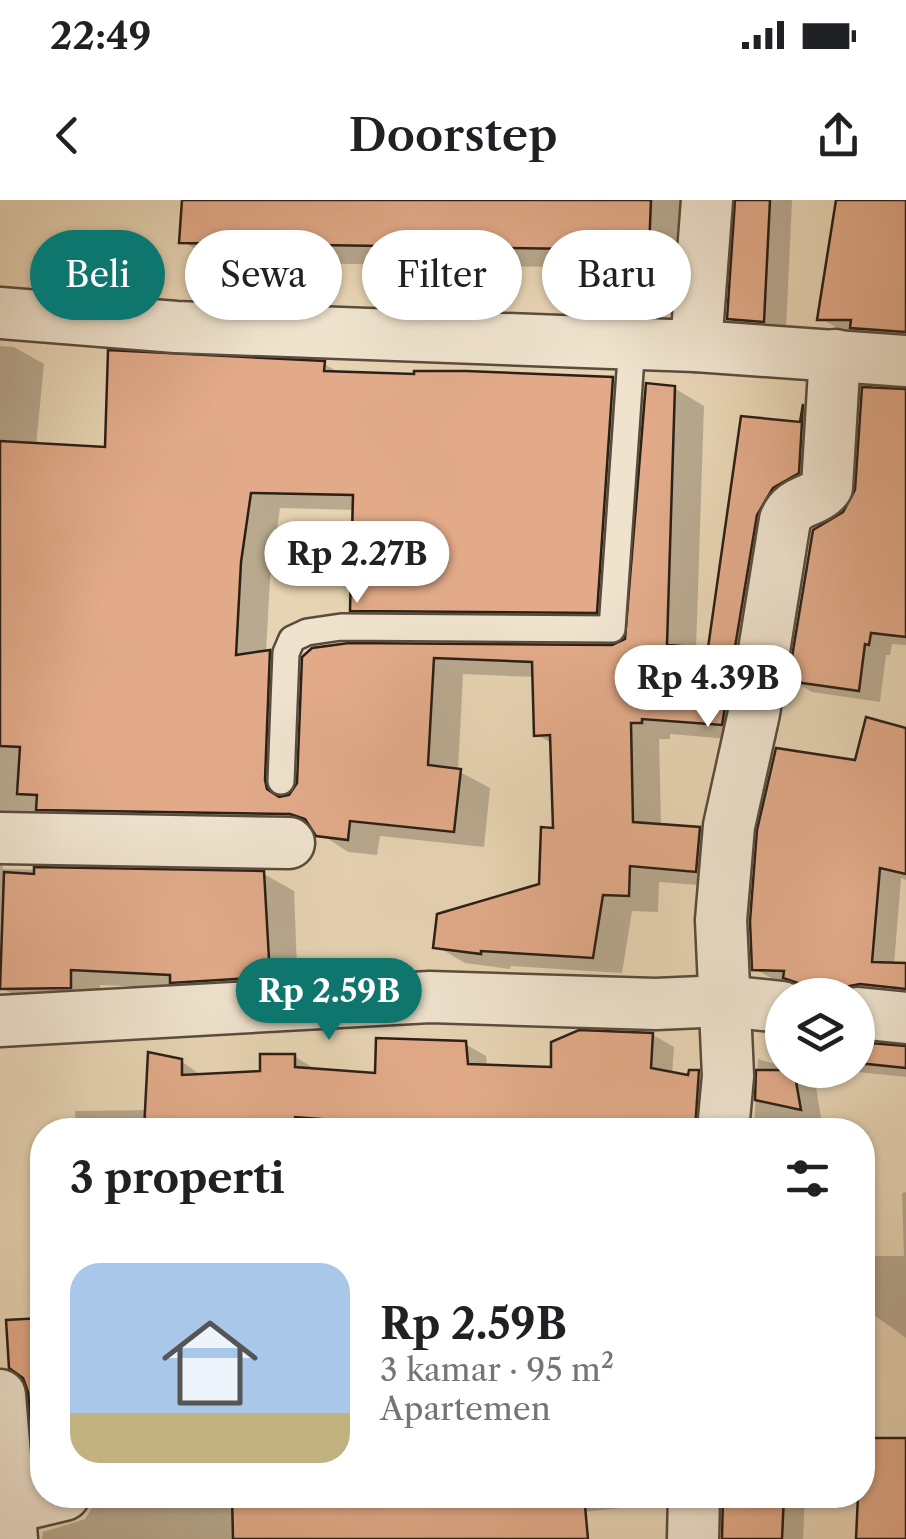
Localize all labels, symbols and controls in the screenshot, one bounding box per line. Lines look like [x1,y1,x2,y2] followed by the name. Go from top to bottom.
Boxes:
[50,12,151,59] text: 22:49
[349,107,557,163] text: Doorstep
[40,108,95,163] icon: back
[811,108,866,163] icon: share
[30,230,165,320] chip: Beli
[185,230,342,320] chip: Sewa
[362,230,522,320] chip: Filter
[542,230,691,320] chip: Baru
[254,521,460,606] pin: Rp 2.27B
[286,534,428,573] text: Rp 2.27B
[605,645,811,730] pin: Rp 4.39B
[637,658,779,697] text: Rp 4.39B
[226,958,432,1043] pin: Rp 2.59B
[258,971,400,1010] text: Rp 2.59B
[765,978,875,1088] map controls
[765,978,875,1088] button: layers
[780,1151,835,1206] icon: filters
[70,1152,285,1204] text: 3 properti
[380,1298,567,1350] text: Rp 2.59B
[150,1303,270,1423] icon: home
[380,1350,614,1389] text: 3 kamar · 95 m²
[380,1389,551,1428] text: Apartemen

